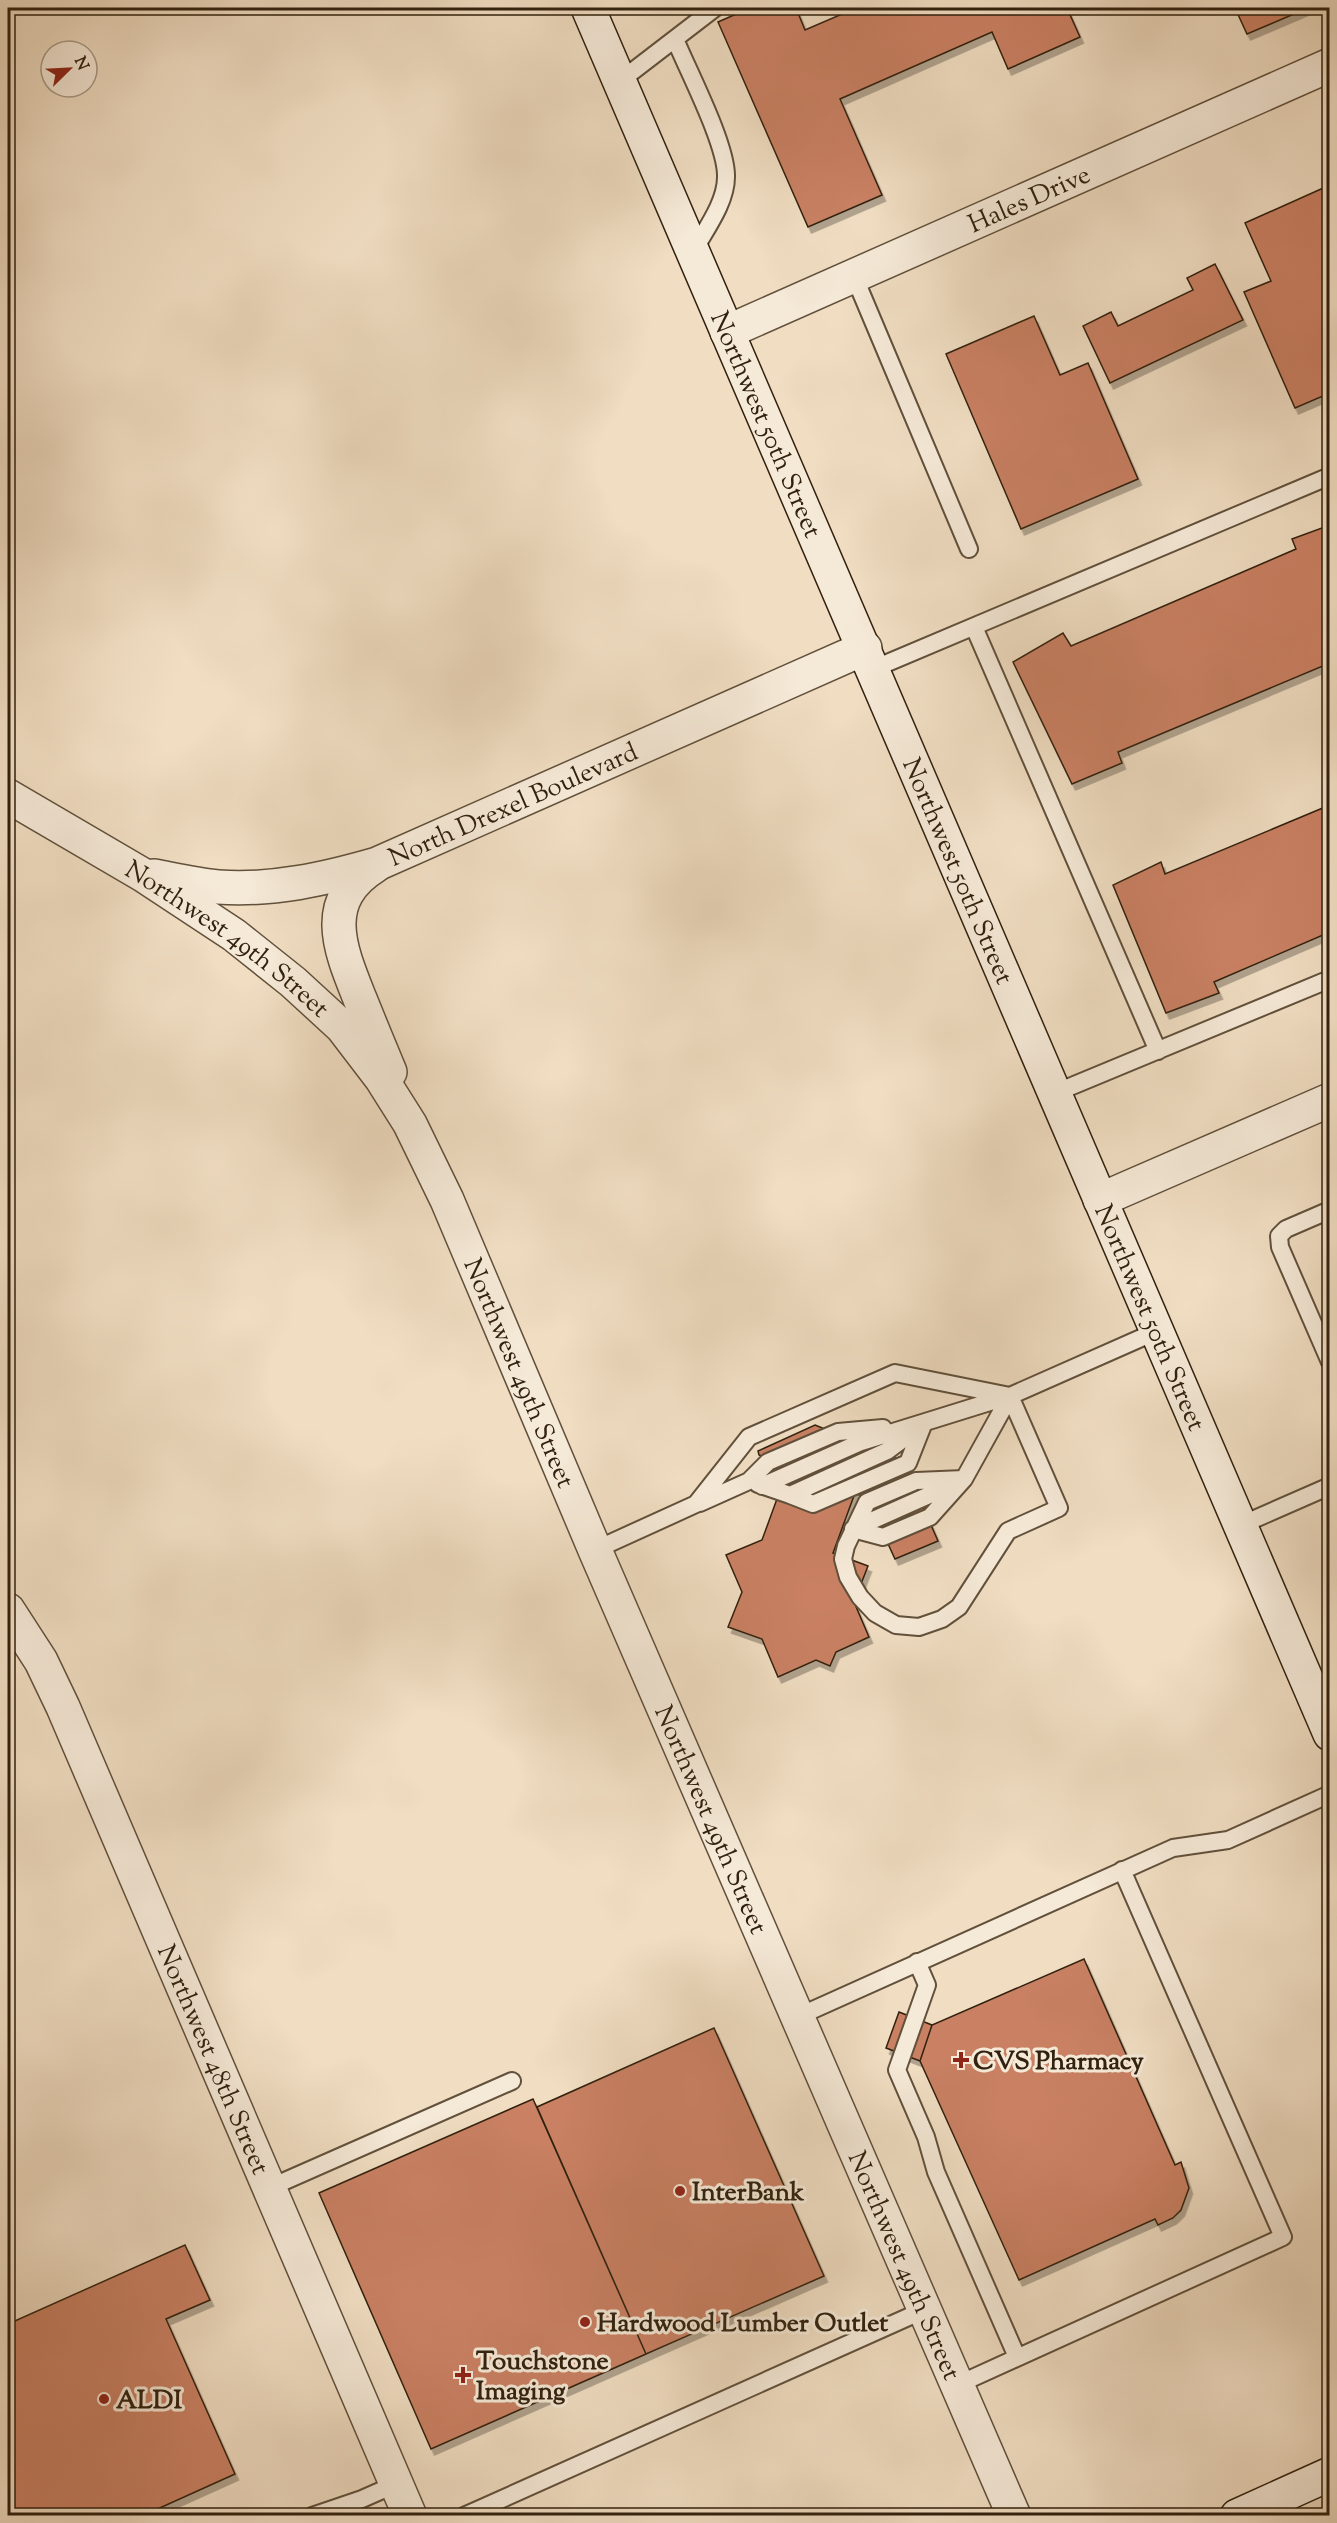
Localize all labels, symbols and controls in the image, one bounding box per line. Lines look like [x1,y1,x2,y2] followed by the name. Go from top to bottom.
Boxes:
[39,39,99,99] north arrow
[67,53,94,75] text: N
[963,157,1097,244] street label: Hales Drive
[700,306,830,544] street label: Northwest 50th Street
[383,735,645,878] street label: North Drexel Boulevard
[892,753,1022,991] street label: Northwest 50th Street
[117,852,336,1027] street label: Northwest 49th Street
[1083,1199,1214,1437] street label: Northwest 50th Street
[453,1253,583,1494] street label: Northwest 49th Street
[644,1700,775,1941] street label: Northwest 49th Street
[146,1939,277,2181] street label: Northwest 48th Street
[973,2044,1144,2081] place label: CVS Pharmacy
[954,2053,968,2067] marker: CVS Pharmacy
[837,2146,969,2386] street label: Northwest 49th Street
[692,2175,805,2212] place label: InterBank
[673,2184,687,2198] marker: InterBank
[597,2306,888,2343] place label: Hardwood Lumber Outlet
[578,2315,592,2329] marker: Hardwood Lumber Outlet
[476,2344,609,2411] place label: Touchstone Imaging
[454,2366,472,2384] marker: Touchstone Imaging
[116,2383,182,2420] place label: ALDI
[97,2392,111,2406] marker: ALDI

